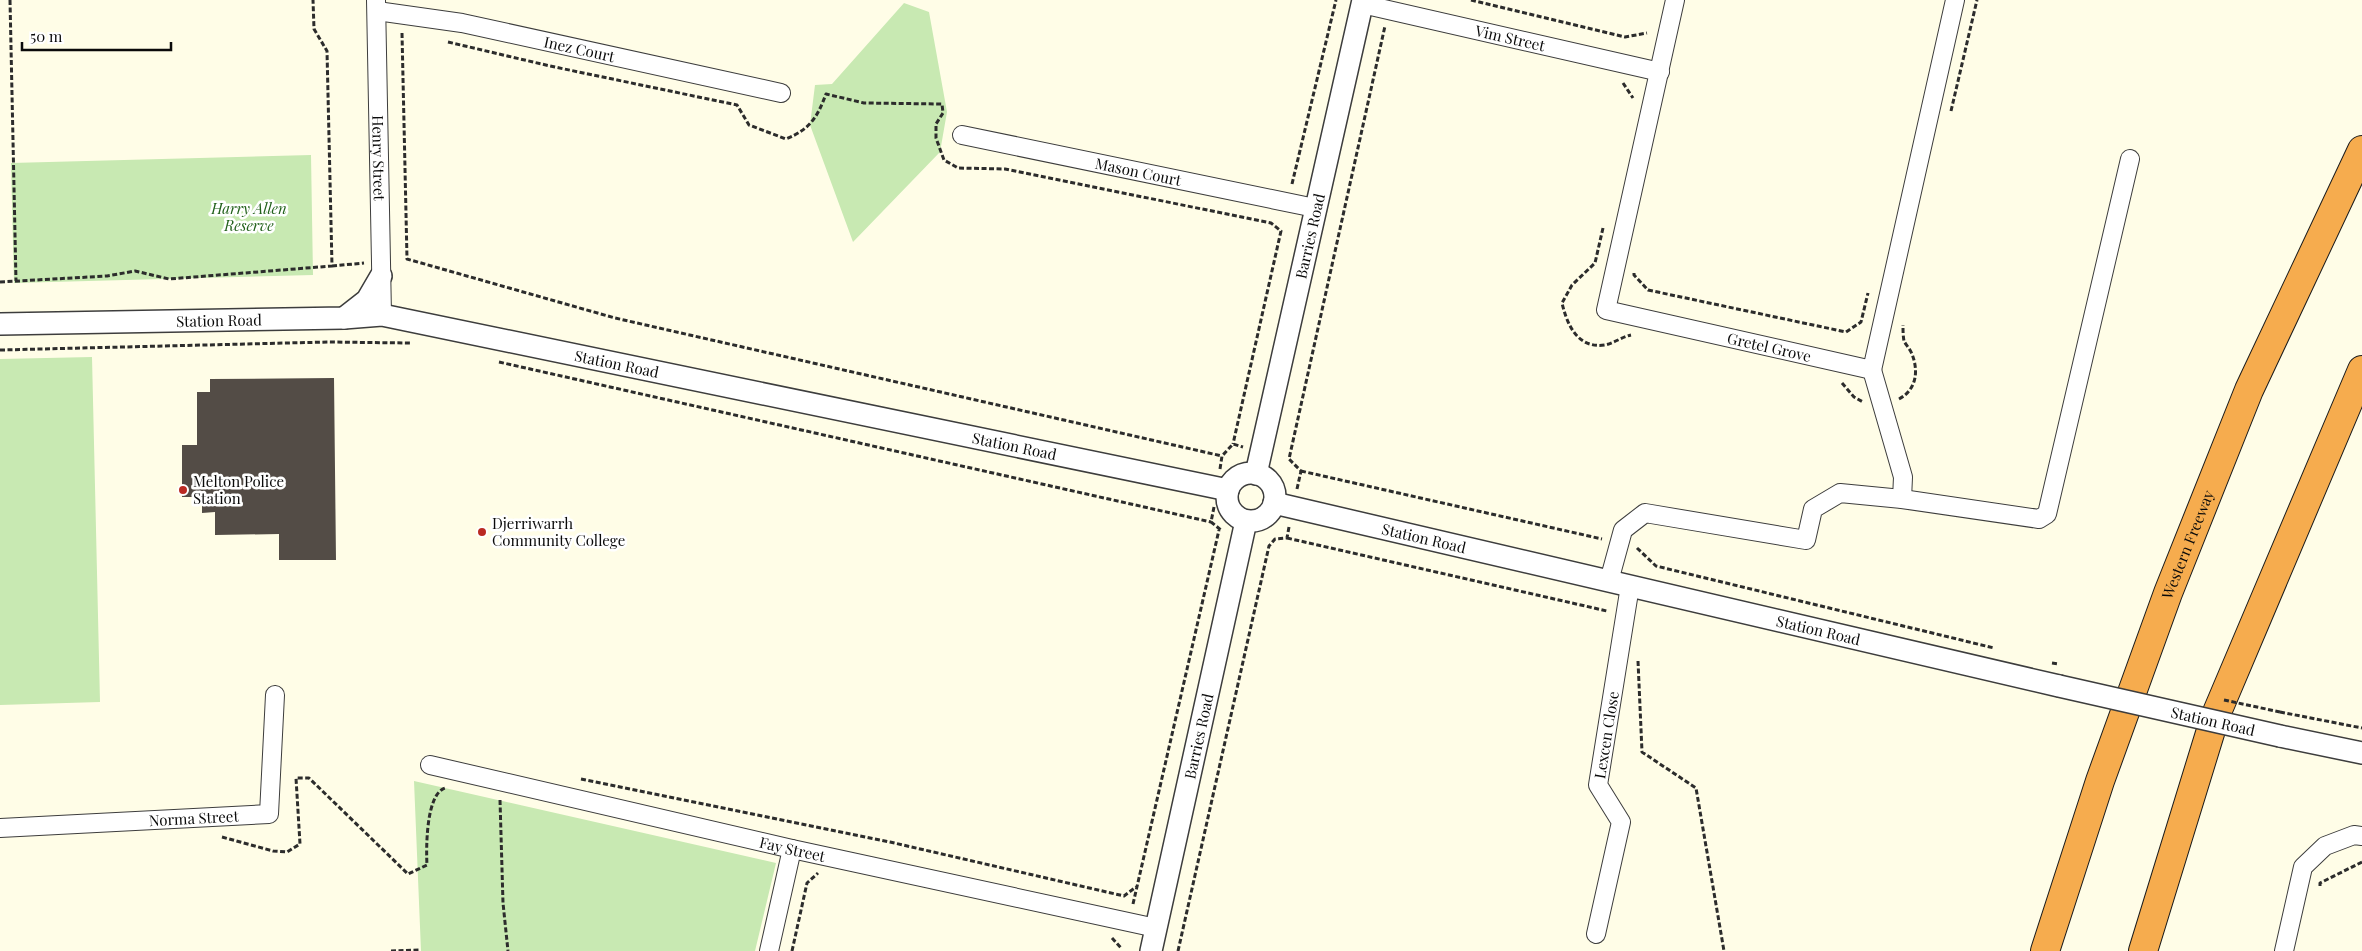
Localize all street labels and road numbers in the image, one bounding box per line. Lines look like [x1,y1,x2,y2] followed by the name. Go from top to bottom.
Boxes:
[1472,20,1548,56] street label: Vim Street
[542,31,617,66] street label: Inez Court
[368,115,390,202] street label: Henry Street
[1093,153,1184,190] street label: Mason Court
[1290,191,1329,281] street label: Barries Road
[176,309,262,331] street label: Station Road
[1725,328,1813,366] street label: Gretel Grove
[573,345,661,382] street label: Station Road
[970,427,1059,464] street label: Station Road
[2156,487,2218,603] street label: Western Freeway
[1380,518,1468,557] street label: Station Road
[1774,610,1863,649] street label: Station Road
[1589,690,1623,780] street label: Lexcen Close
[1179,691,1218,781] street label: Barries Road
[2169,702,2257,740] street label: Station Road
[148,806,240,830] street label: Norma Street
[758,832,828,866] street label: Fay Street

